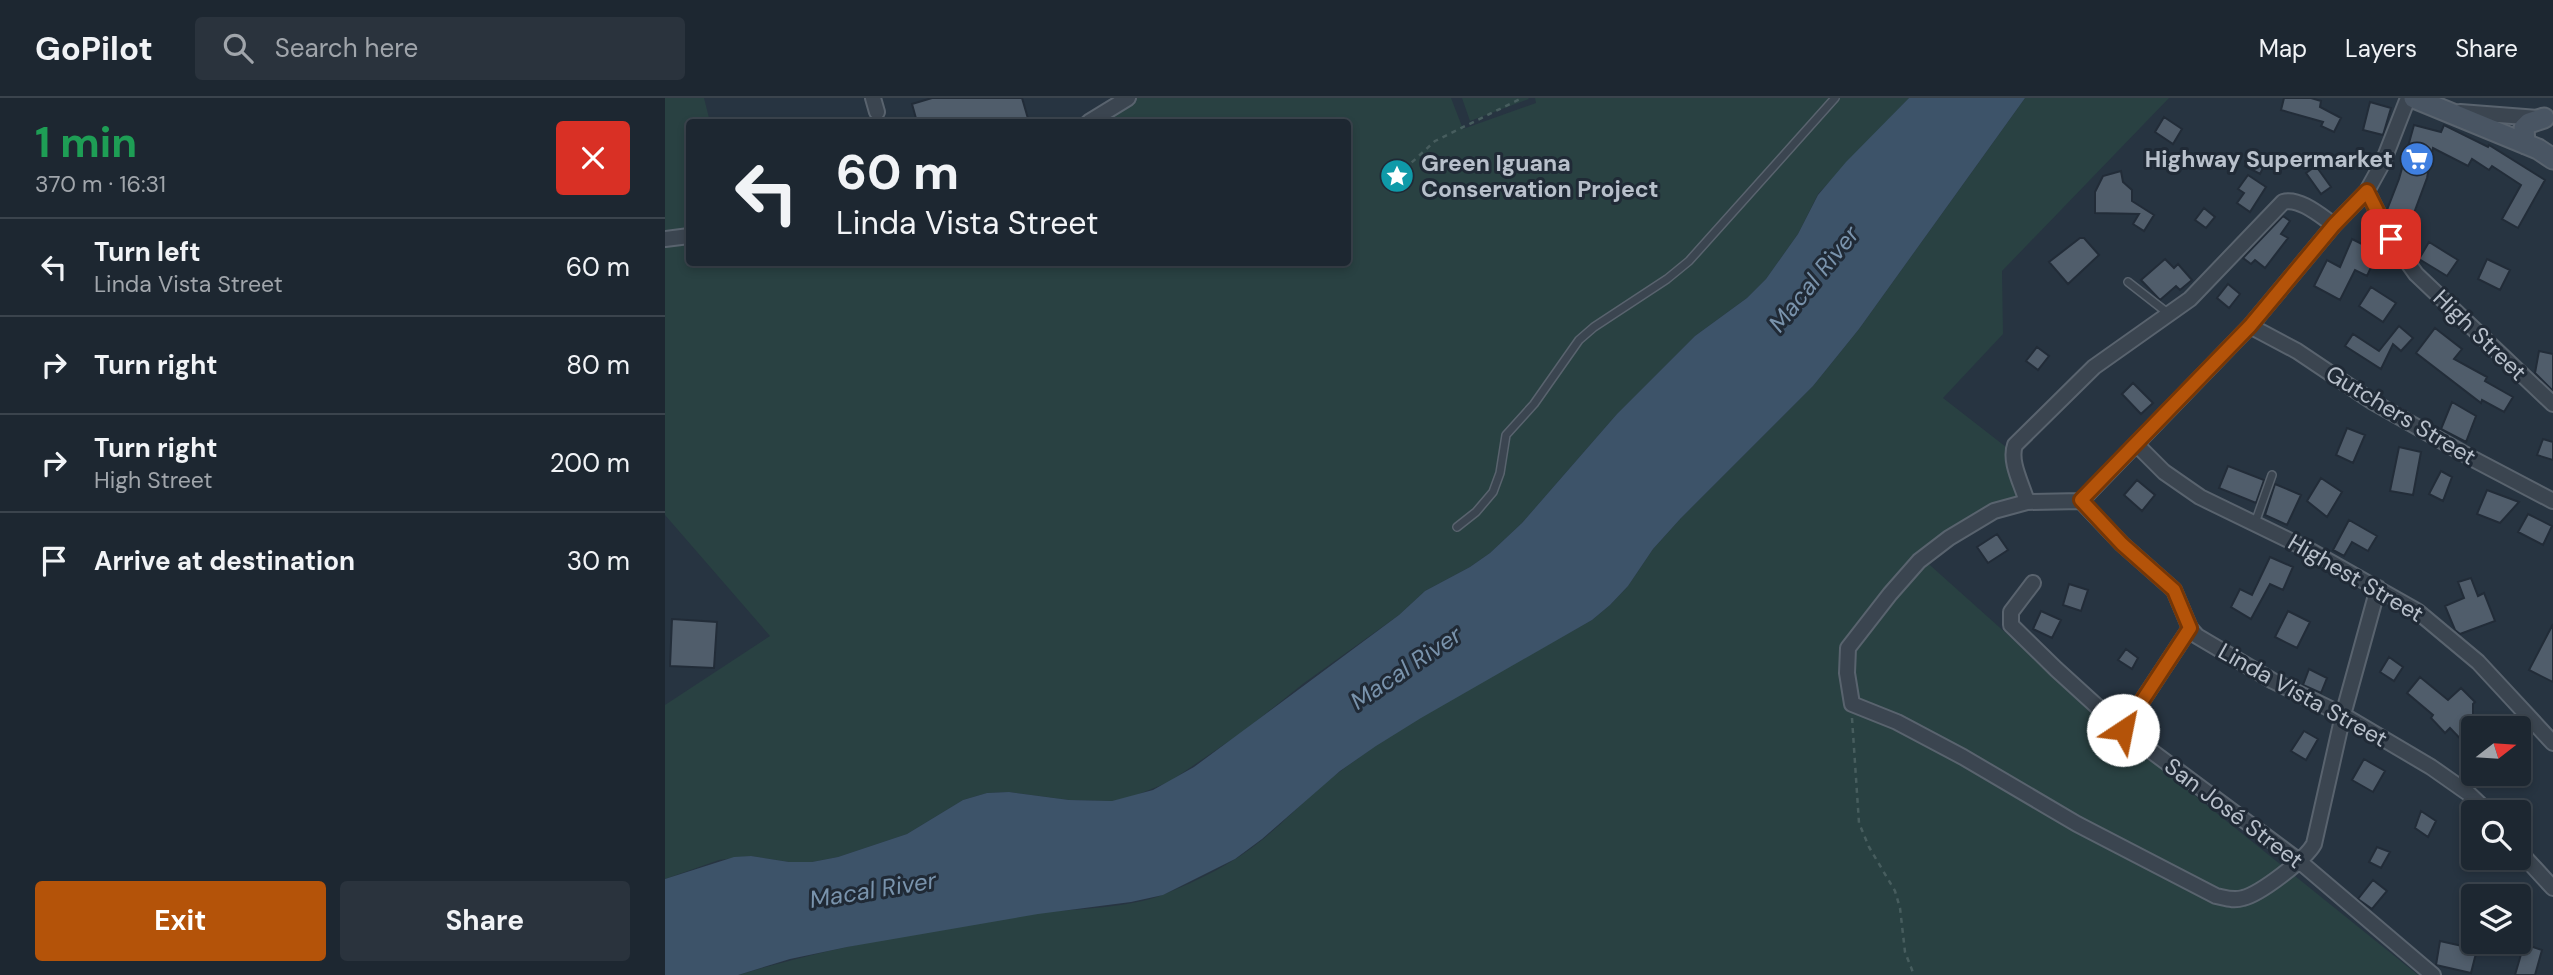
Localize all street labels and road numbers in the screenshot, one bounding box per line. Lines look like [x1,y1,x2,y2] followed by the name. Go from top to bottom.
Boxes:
[2427,283,2533,387] street label: High Street
[2320,358,2482,472] street label: Gutchers Street
[2283,527,2429,629] street label: Highest Street
[2213,636,2393,754] street label: Linda Vista Street
[2159,751,2309,875] street label: San José Street

